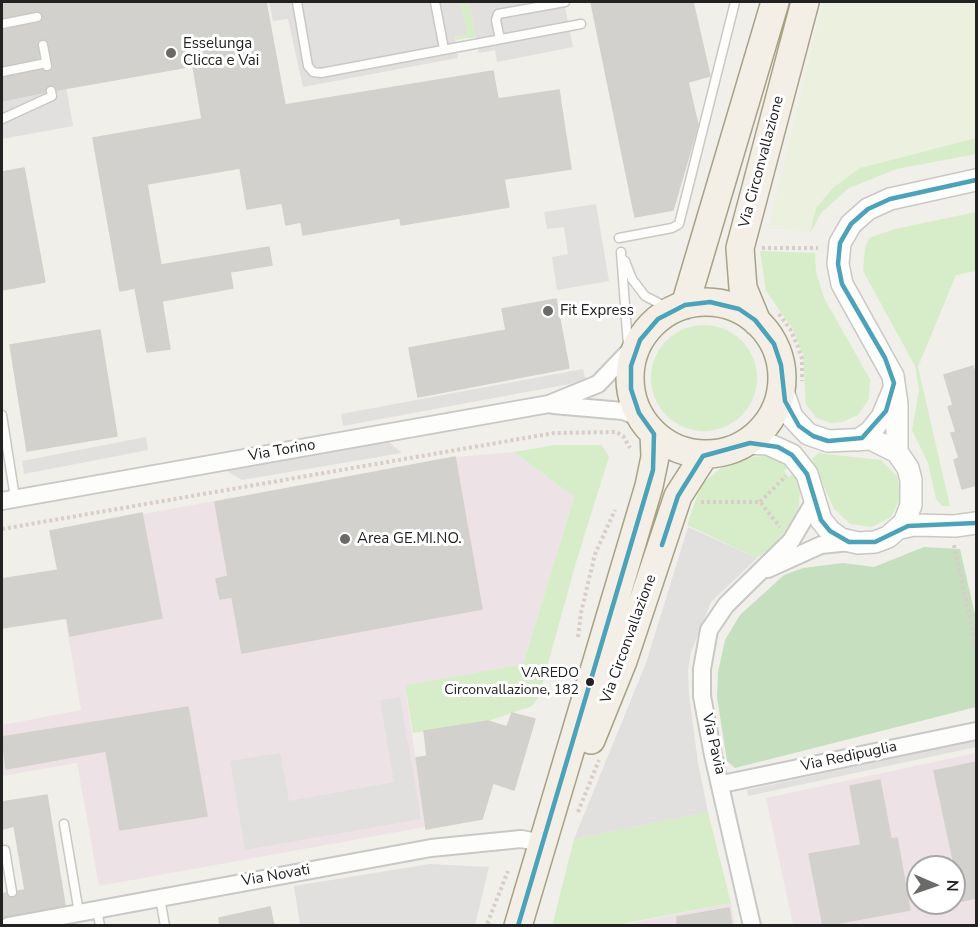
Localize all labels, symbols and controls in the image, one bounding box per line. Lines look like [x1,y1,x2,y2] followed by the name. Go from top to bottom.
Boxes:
[183,35,259,70] place label: Esselunga Clicca e Vai
[164,46,178,60] marker: Esselunga Clicca e Vai
[736,94,788,230] street label: Via Circonvallazione
[560,302,634,320] place label: Fit Express
[541,304,555,318] marker: Fit Express
[247,436,317,466] street label: Via Torino
[357,530,462,548] place label: Area GE.MI.NO.
[338,532,352,546] marker: Area GE.MI.NO.
[597,572,661,706] street label: Via Circonvallazione
[444,666,579,698] place label: VAREDO Circonvallazione, 182
[584,676,596,688] marker: VAREDO Circonvallazione, 182
[697,712,729,776] street label: Via Pavia
[799,738,899,776] street label: Via Redipuglia
[906,855,966,915] north arrow
[240,861,312,891] street label: Via Novati
[941,879,963,892] text: N

